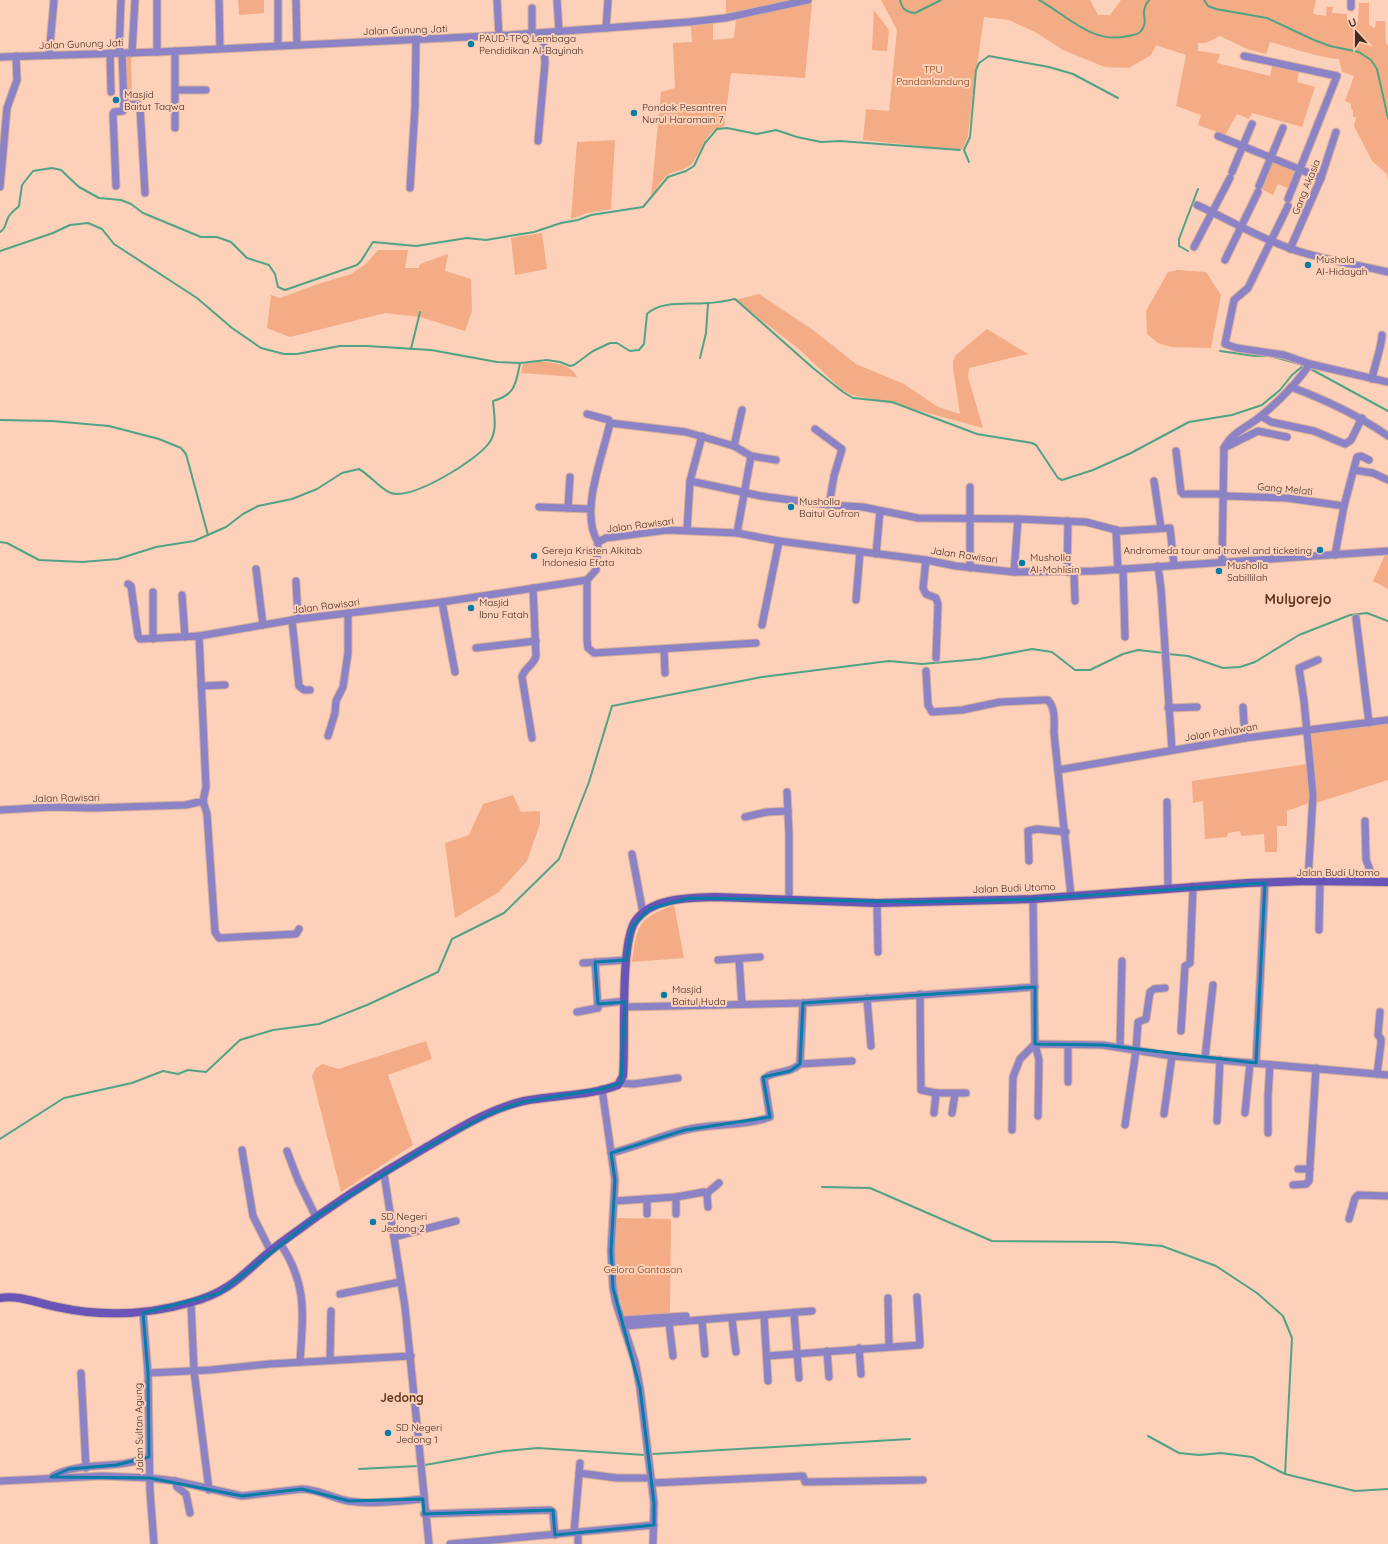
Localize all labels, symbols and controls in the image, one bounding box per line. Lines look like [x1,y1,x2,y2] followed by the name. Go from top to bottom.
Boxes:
[1336,12,1376,52] north arrow
[1346,15,1359,31] text: U
[362,22,448,38] street label: Jalan Gunung Jati
[479,32,583,57] place label: PAUD-TPQ Lembaga Pendidikan Al-Bayinah
[38,36,124,52] street label: Jalan Gunung Jati
[466,39,476,49] marker: PAUD-TPQ Lembaga Pendidikan Al-Bayinah
[896,63,970,88] park label: TPU Pandanlandung
[124,88,185,113] place label: Masjid Baitut Taqwa
[111,95,121,105] marker: Masjid Baitut Taqwa
[642,101,726,126] place label: Pondok Pesantren Nurul Haromain 7
[629,108,639,118] marker: Pondok Pesantren Nurul Haromain 7
[1289,157,1323,217] street label: Gang Akasia
[1316,253,1368,278] place label: Mushola Al-Hidayah
[1303,260,1313,270] marker: Mushola Al-Hidayah
[1257,480,1313,498] street label: Gang Melati
[799,495,860,520] place label: Musholla Baitul Gufron
[786,502,796,512] marker: Musholla Baitul Gufron
[606,514,674,536] street label: Jalan Rawisari
[542,544,642,569] place label: Gereja Kristen Alkitab Indonesia Efata
[929,544,999,566] street label: Jalan Rawisari
[1123,544,1312,557] place label: Andromeda tour and travel and ticketing
[1315,545,1325,555] marker: Andromeda tour and travel and ticketing
[529,551,539,561] marker: Gereja Kristen Alkitab Indonesia Efata
[1030,551,1080,576] place label: Musholla Al-Mohlisin
[1017,558,1027,568] marker: Musholla Al-Mohlisin
[1227,559,1268,584] place label: Musholla Sabillilah
[1214,566,1224,576] marker: Musholla Sabillilah
[1265,590,1332,608] district label: Mulyorejo
[292,595,360,617] street label: Jalan Rawisari
[479,596,528,621] place label: Masjid Ibnu Fatah
[466,603,476,613] marker: Masjid Ibnu Fatah
[1183,720,1259,744] street label: Jalan Pahlawan
[32,791,100,805] street label: Jalan Rawisari
[1296,866,1380,879] street label: Jalan Budi Utomo
[972,880,1056,896] street label: Jalan Budi Utomo
[672,983,726,1008] place label: Masjid Baitul Huda
[659,990,669,1000] marker: Masjid Baitul Huda
[381,1210,427,1235] place label: SD Negeri Jedong 2
[368,1217,378,1227] marker: SD Negeri Jedong 2
[604,1263,682,1276] park label: Gelora Gantasan
[132,1383,146,1473] street label: Jalan Sultan Agung
[380,1390,424,1405] district label: Jedong
[396,1421,442,1446] place label: SD Negeri Jedong 1
[383,1428,393,1438] marker: SD Negeri Jedong 1

